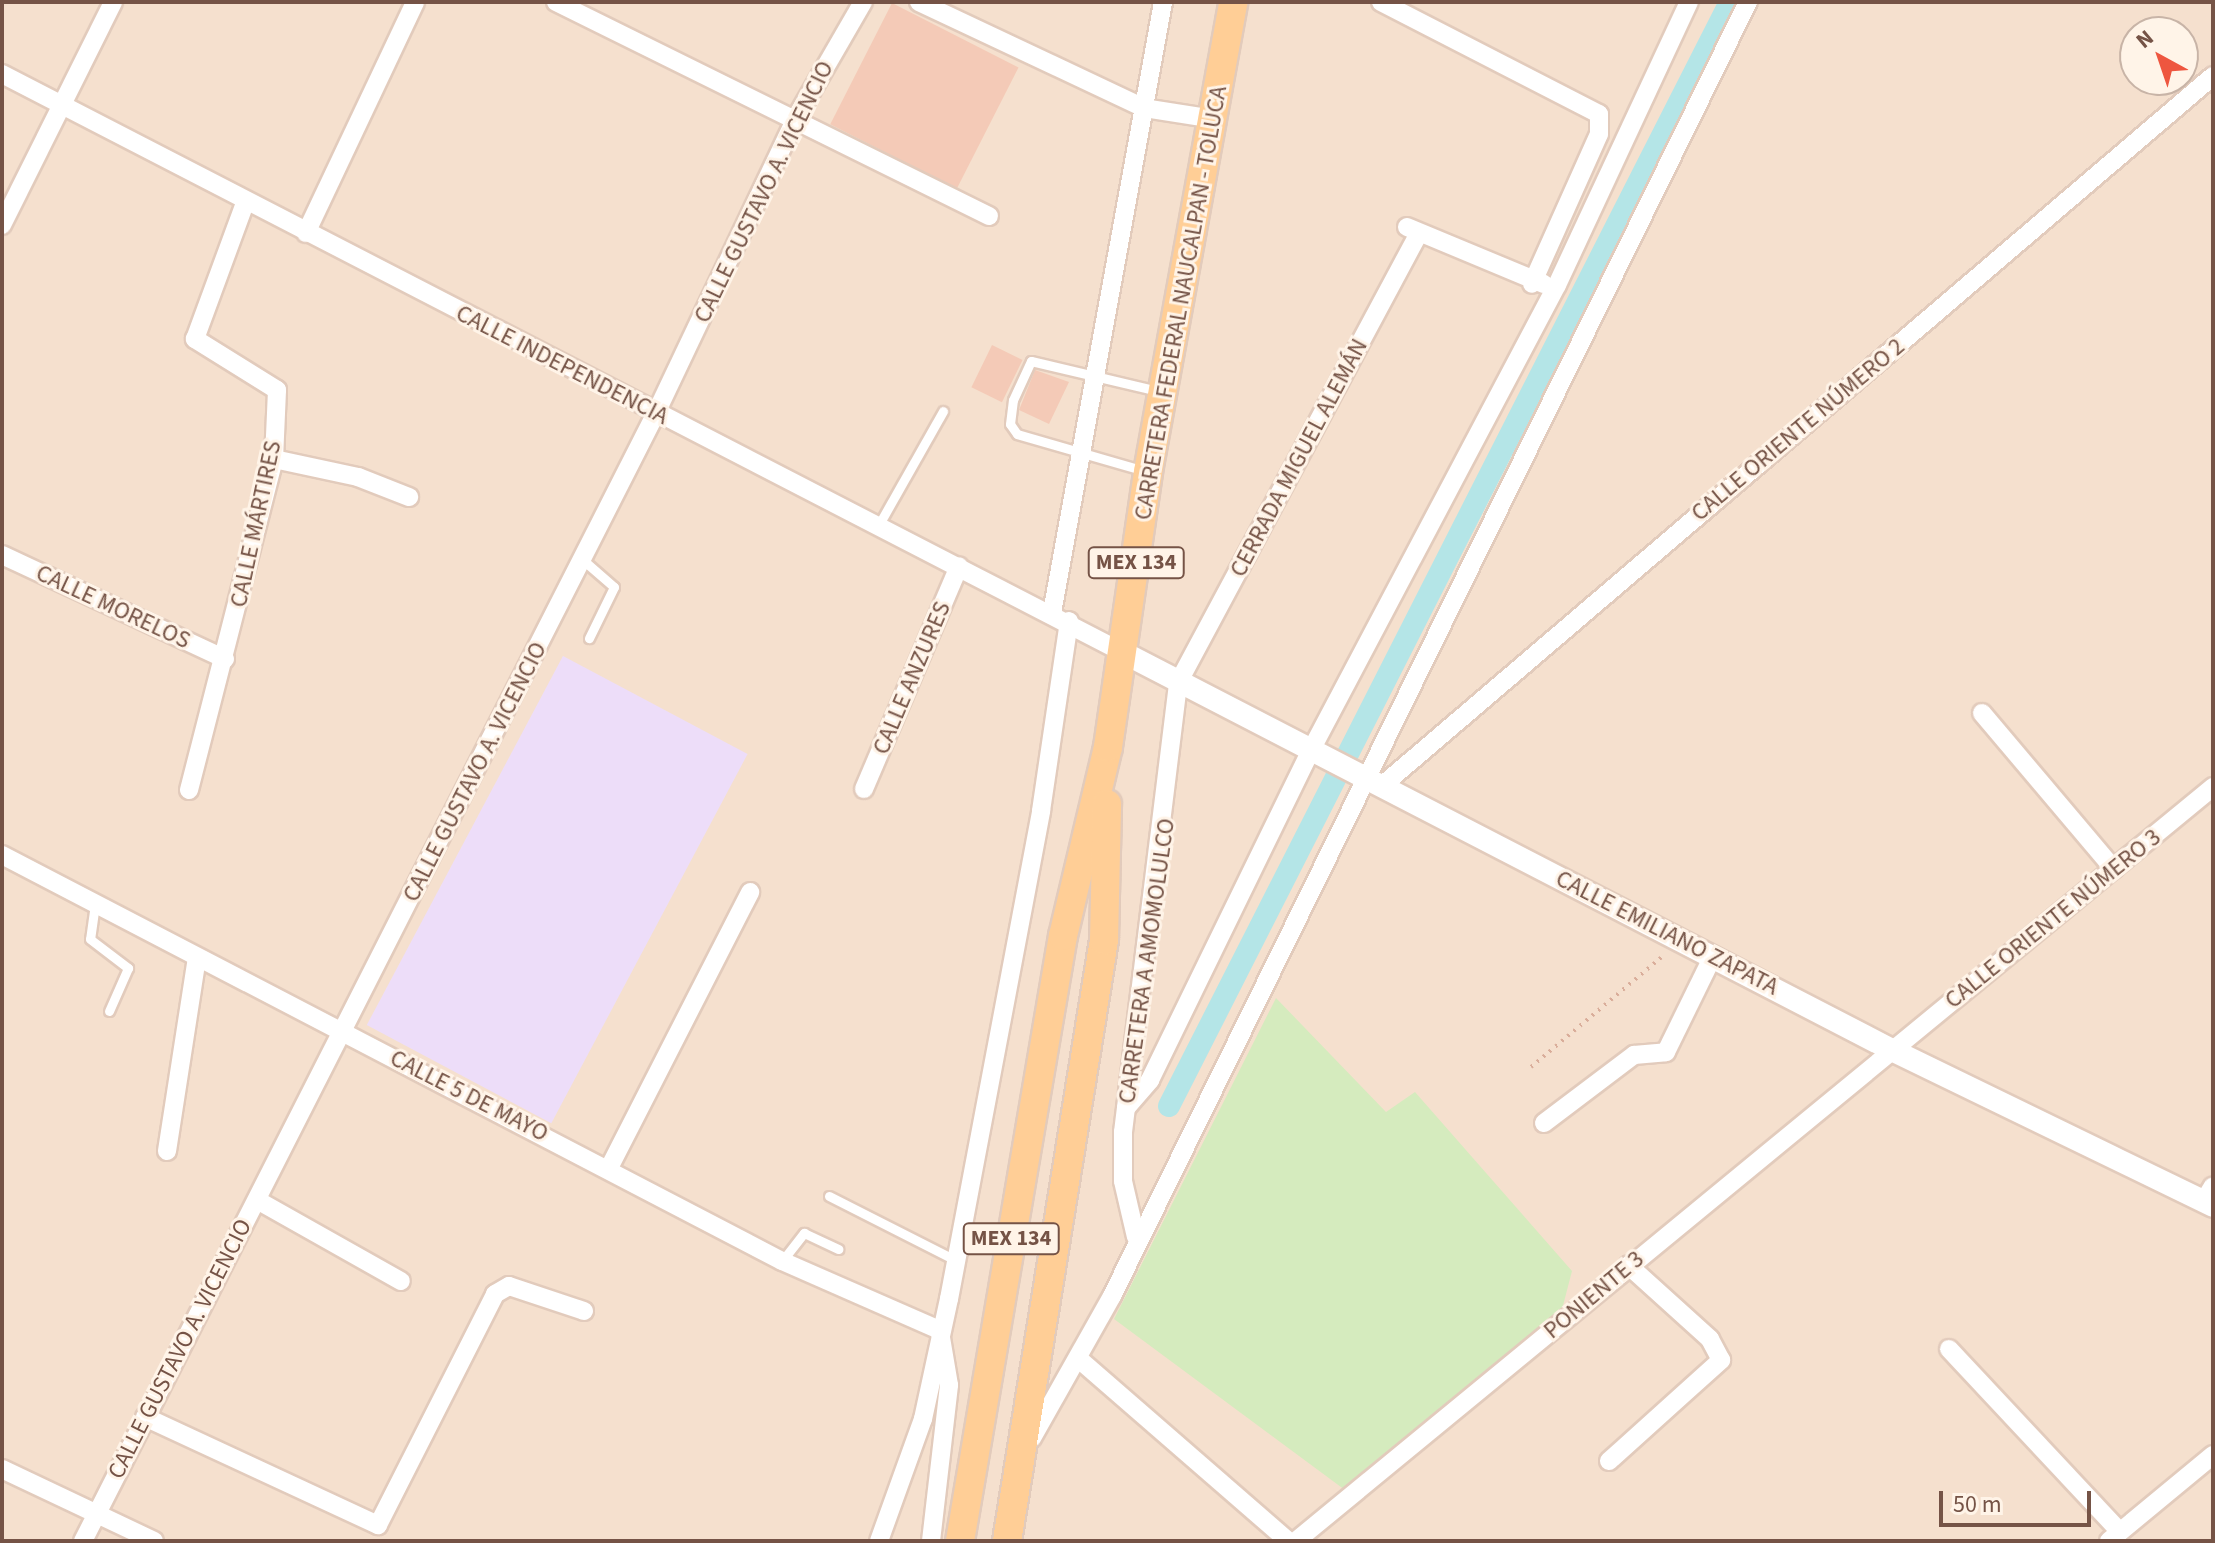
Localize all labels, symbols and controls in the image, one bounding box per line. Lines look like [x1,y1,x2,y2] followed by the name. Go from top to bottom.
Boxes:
[2119,16,2199,96] north arrow
[2129,22,2161,56] text: N
[688,56,840,328] street label: CALLE GUSTAVO A. VICENCIO
[1129,84,1233,522] street label: CARRETERA FEDERAL NAUCALPAN - TOLUCA
[451,299,673,431] street label: CALLE INDEPENDENCIA
[1686,332,1910,528] street label: CALLE ORIENTE NÚMERO 2
[1224,334,1374,582] street label: CERRADA MIGUEL ALEMÁN
[224,438,288,610] street label: CALLE MÁRTIRES
[1086,545,1186,581] road number: MEX 134
[31,559,195,655] street label: CALLE MORELOS
[867,597,957,759] street label: CALLE ANZURES
[397,637,553,907] street label: CALLE GUSTAVO A. VICENCIO
[1113,817,1181,1105] street label: CARRETERA A AMOMOLULCO
[1939,823,2167,1015] street label: CALLE ORIENTE NÚMERO 3
[1551,864,1783,1002] street label: CALLE EMILIANO ZAPATA
[385,1044,553,1148] street label: CALLE 5 DE MAYO
[102,1214,258,1484] street label: CALLE GUSTAVO A. VICENCIO
[961,1221,1061,1257] road number: MEX 134
[1538,1245,1650,1345] street label: PONIENTE 3
[1943,1475,2095,1525] scale bar
[1953,1487,2002,1522] text: 50 m

